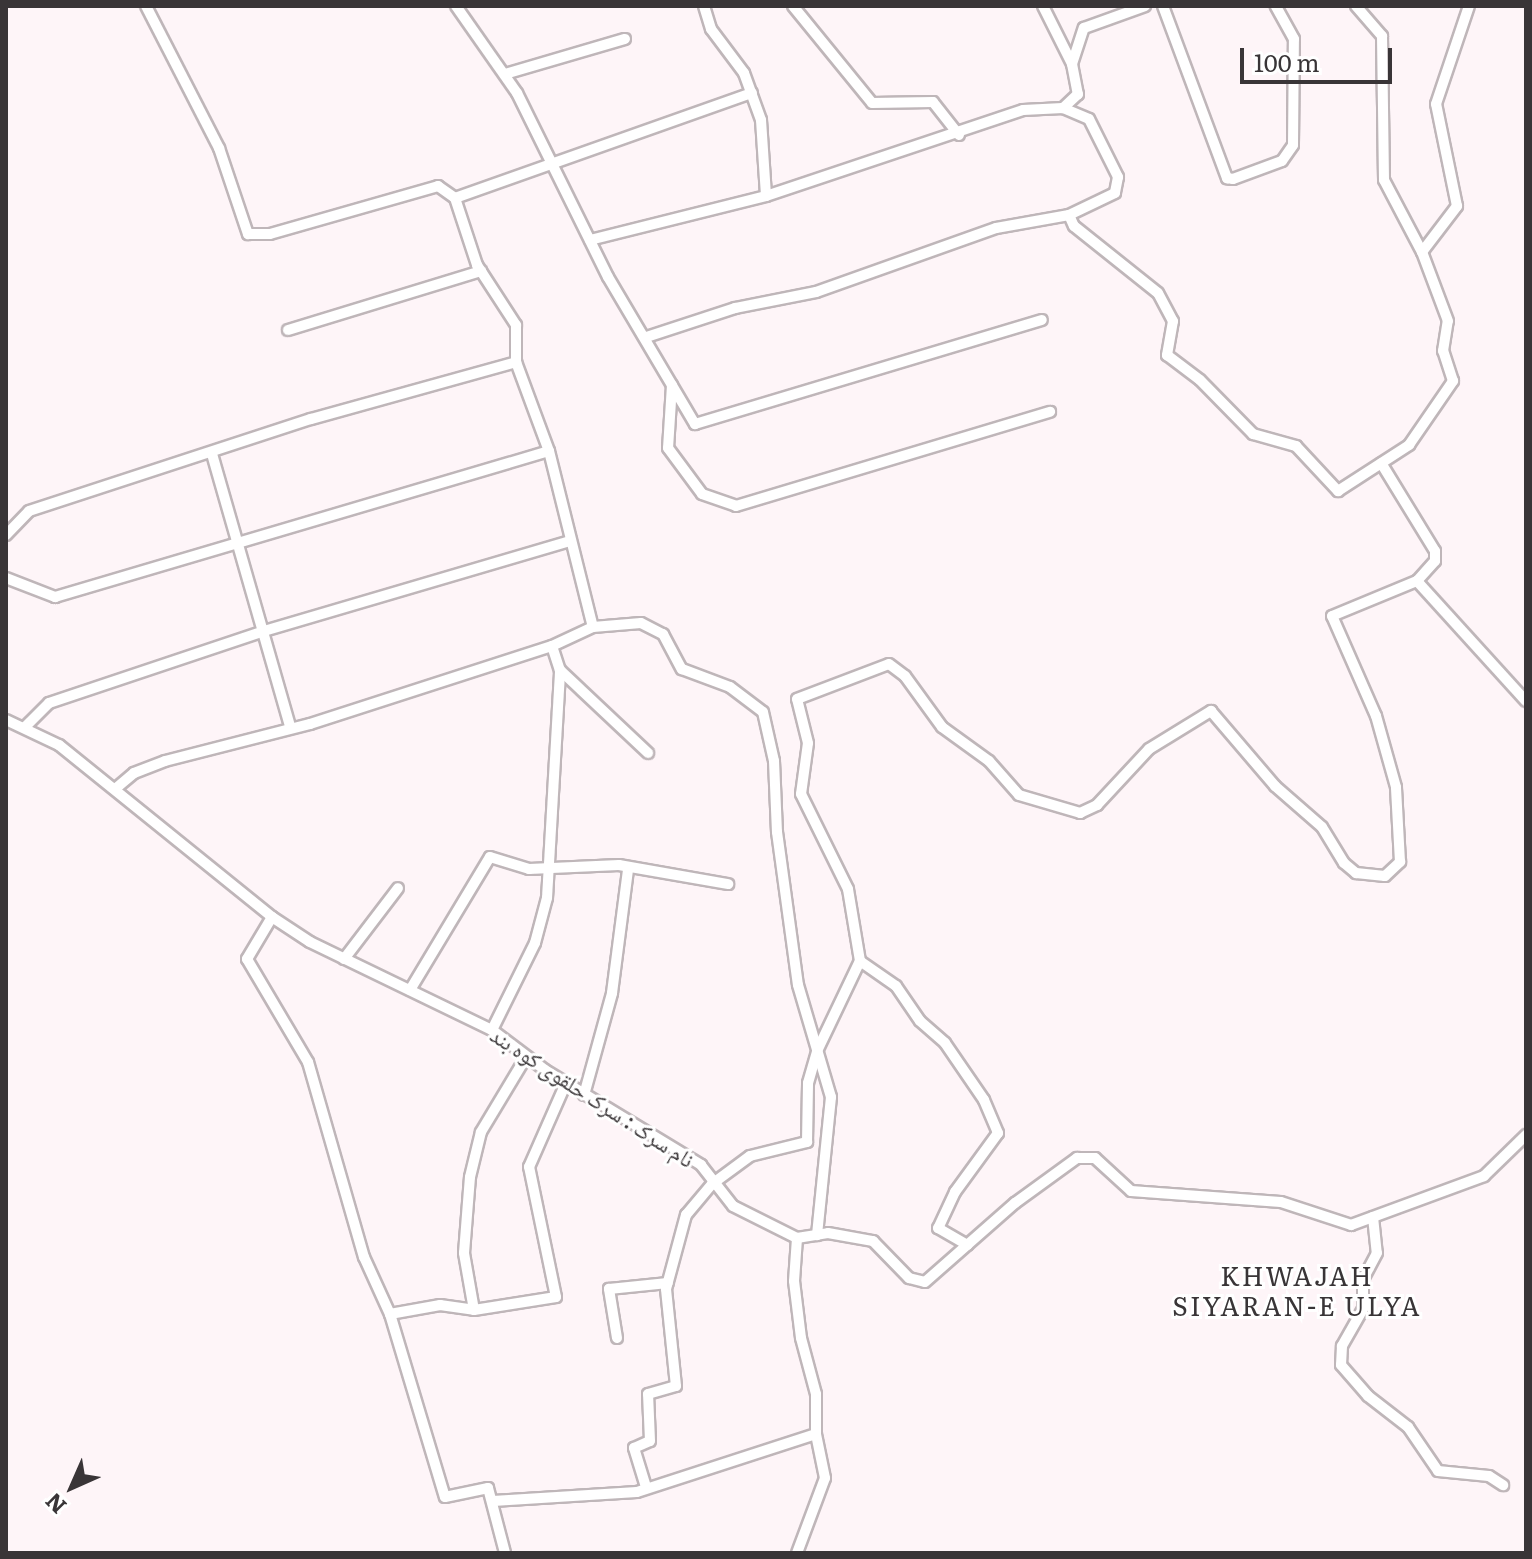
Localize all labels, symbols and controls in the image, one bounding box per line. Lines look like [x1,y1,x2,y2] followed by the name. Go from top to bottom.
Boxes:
[1244,32,1396,82] scale bar
[1254,44,1320,79] text: 100 m
[486,1020,700,1172] street label: نام سرک : سرک حلقوی کوه بند
[1172,1259,1422,1320] district label: KHWAJAH SIYARAN-E ULYA
[32,1447,112,1527] north arrow
[36,1486,73,1523] text: N

